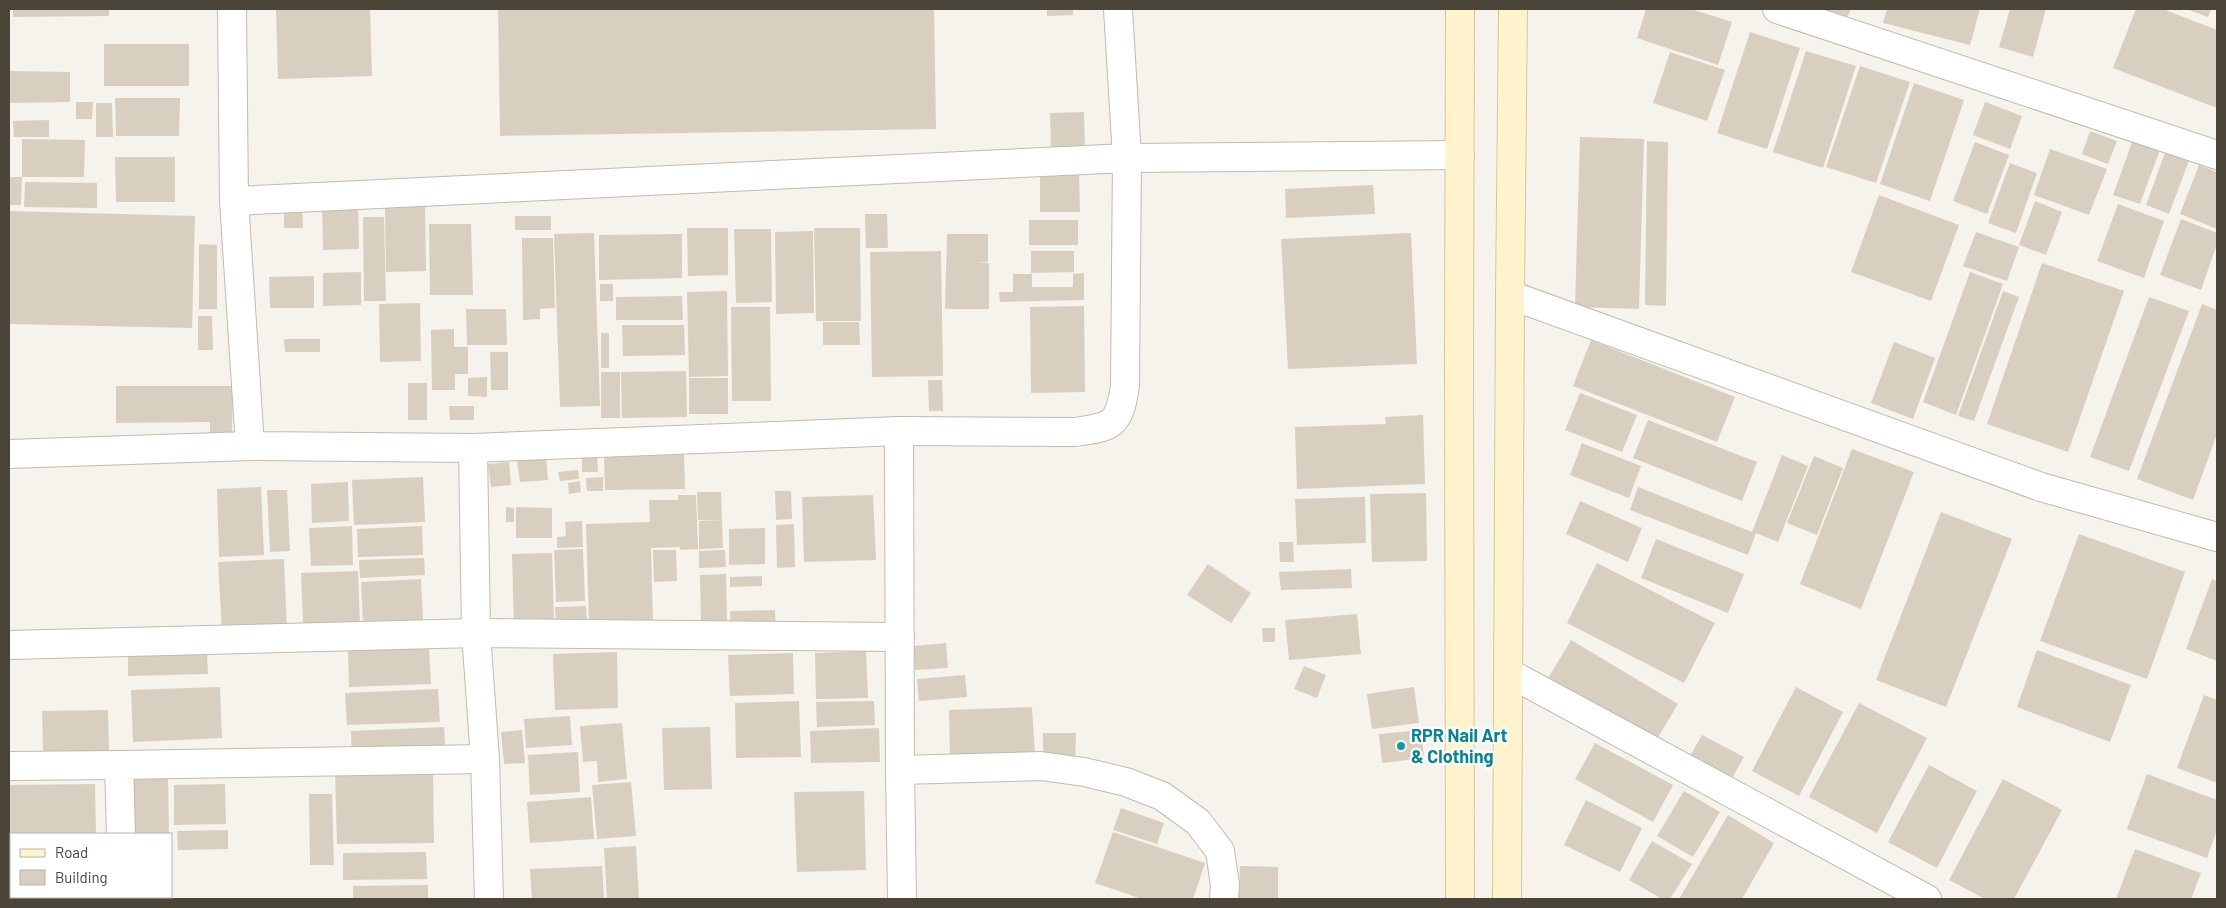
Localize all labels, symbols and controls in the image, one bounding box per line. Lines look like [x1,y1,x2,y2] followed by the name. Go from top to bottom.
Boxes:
[1411,724,1508,767] place label: RPR Nail Art & Clothing
[1395,740,1407,752] marker: RPR Nail Art & Clothing
[10,833,172,898] legend
[55,843,88,861] text: Road
[55,868,108,886] text: Building

